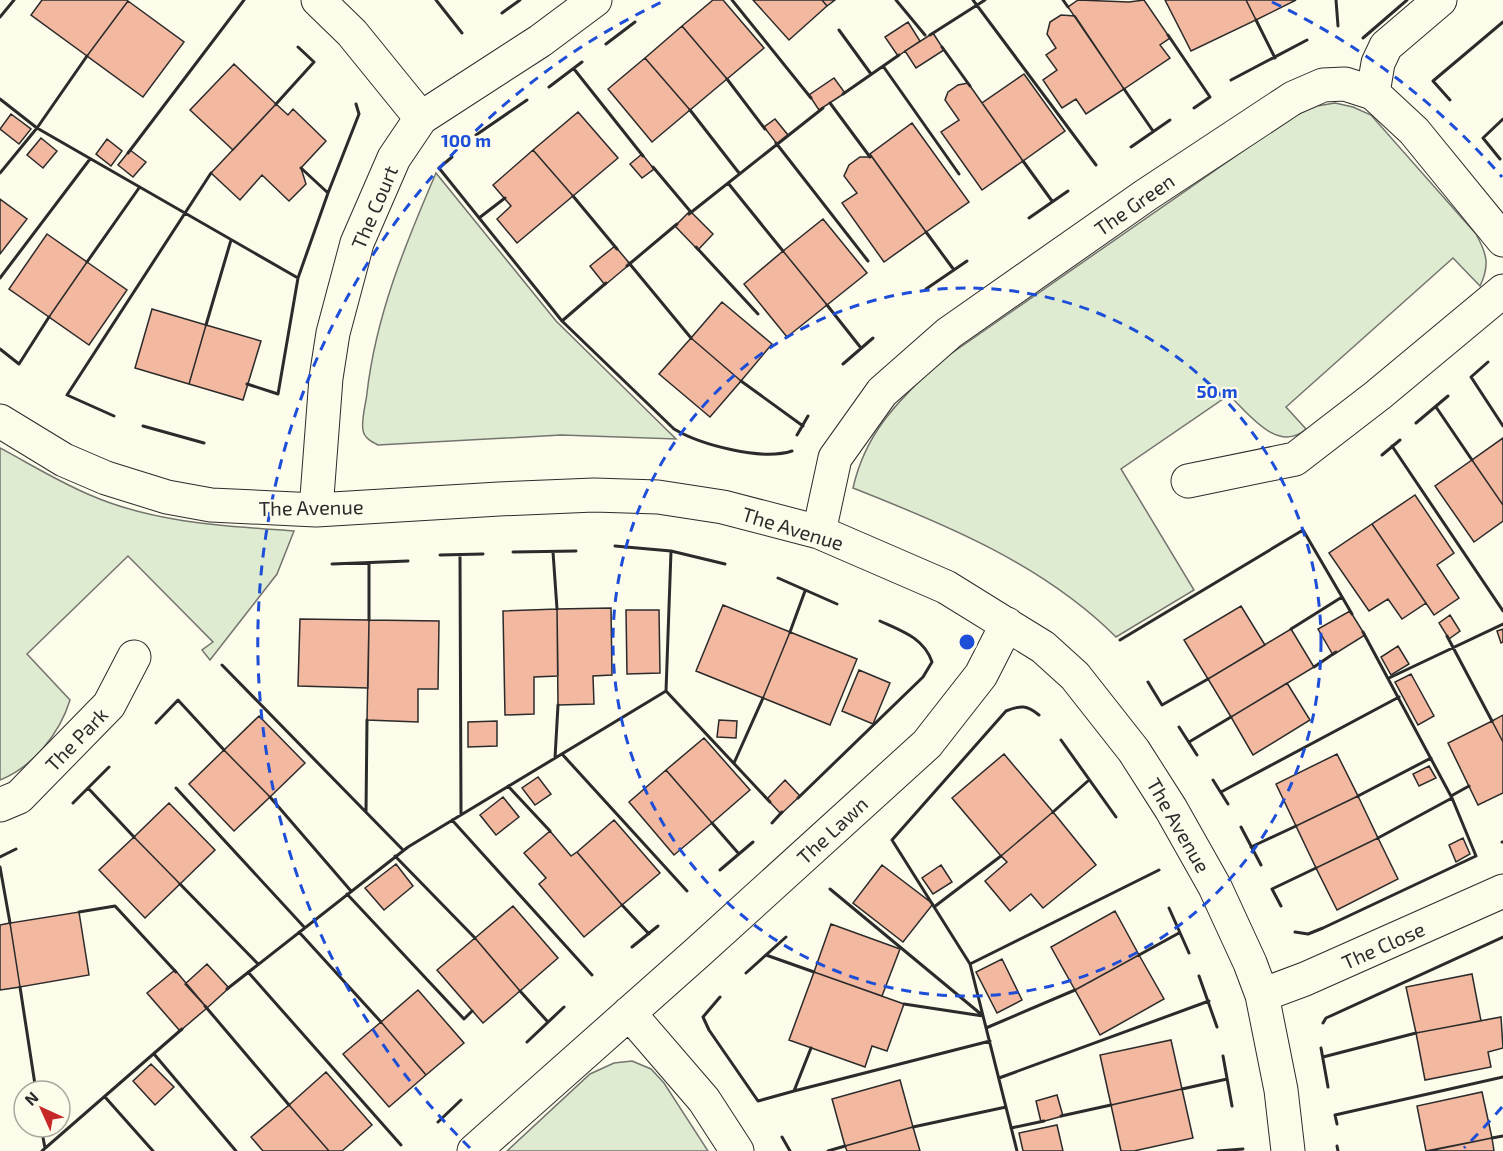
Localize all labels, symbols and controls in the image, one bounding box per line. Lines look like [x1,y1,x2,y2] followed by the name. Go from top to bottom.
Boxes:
[441,129,491,151] text: 100 m
[346,161,402,252] street label: The Court
[1089,168,1179,240] street label: The Green
[1196,380,1238,402] text: 50 m
[258,494,364,520] street label: The Avenue
[739,501,847,555] street label: The Avenue
[957,632,977,652] centre of rings
[40,702,112,776] street label: The Park
[1142,774,1216,876] street label: The Avenue
[792,791,872,869] street label: The Lawn
[1338,916,1428,974] street label: The Close
[12,1079,72,1139] north arrow
[20,1087,42,1109] text: N

